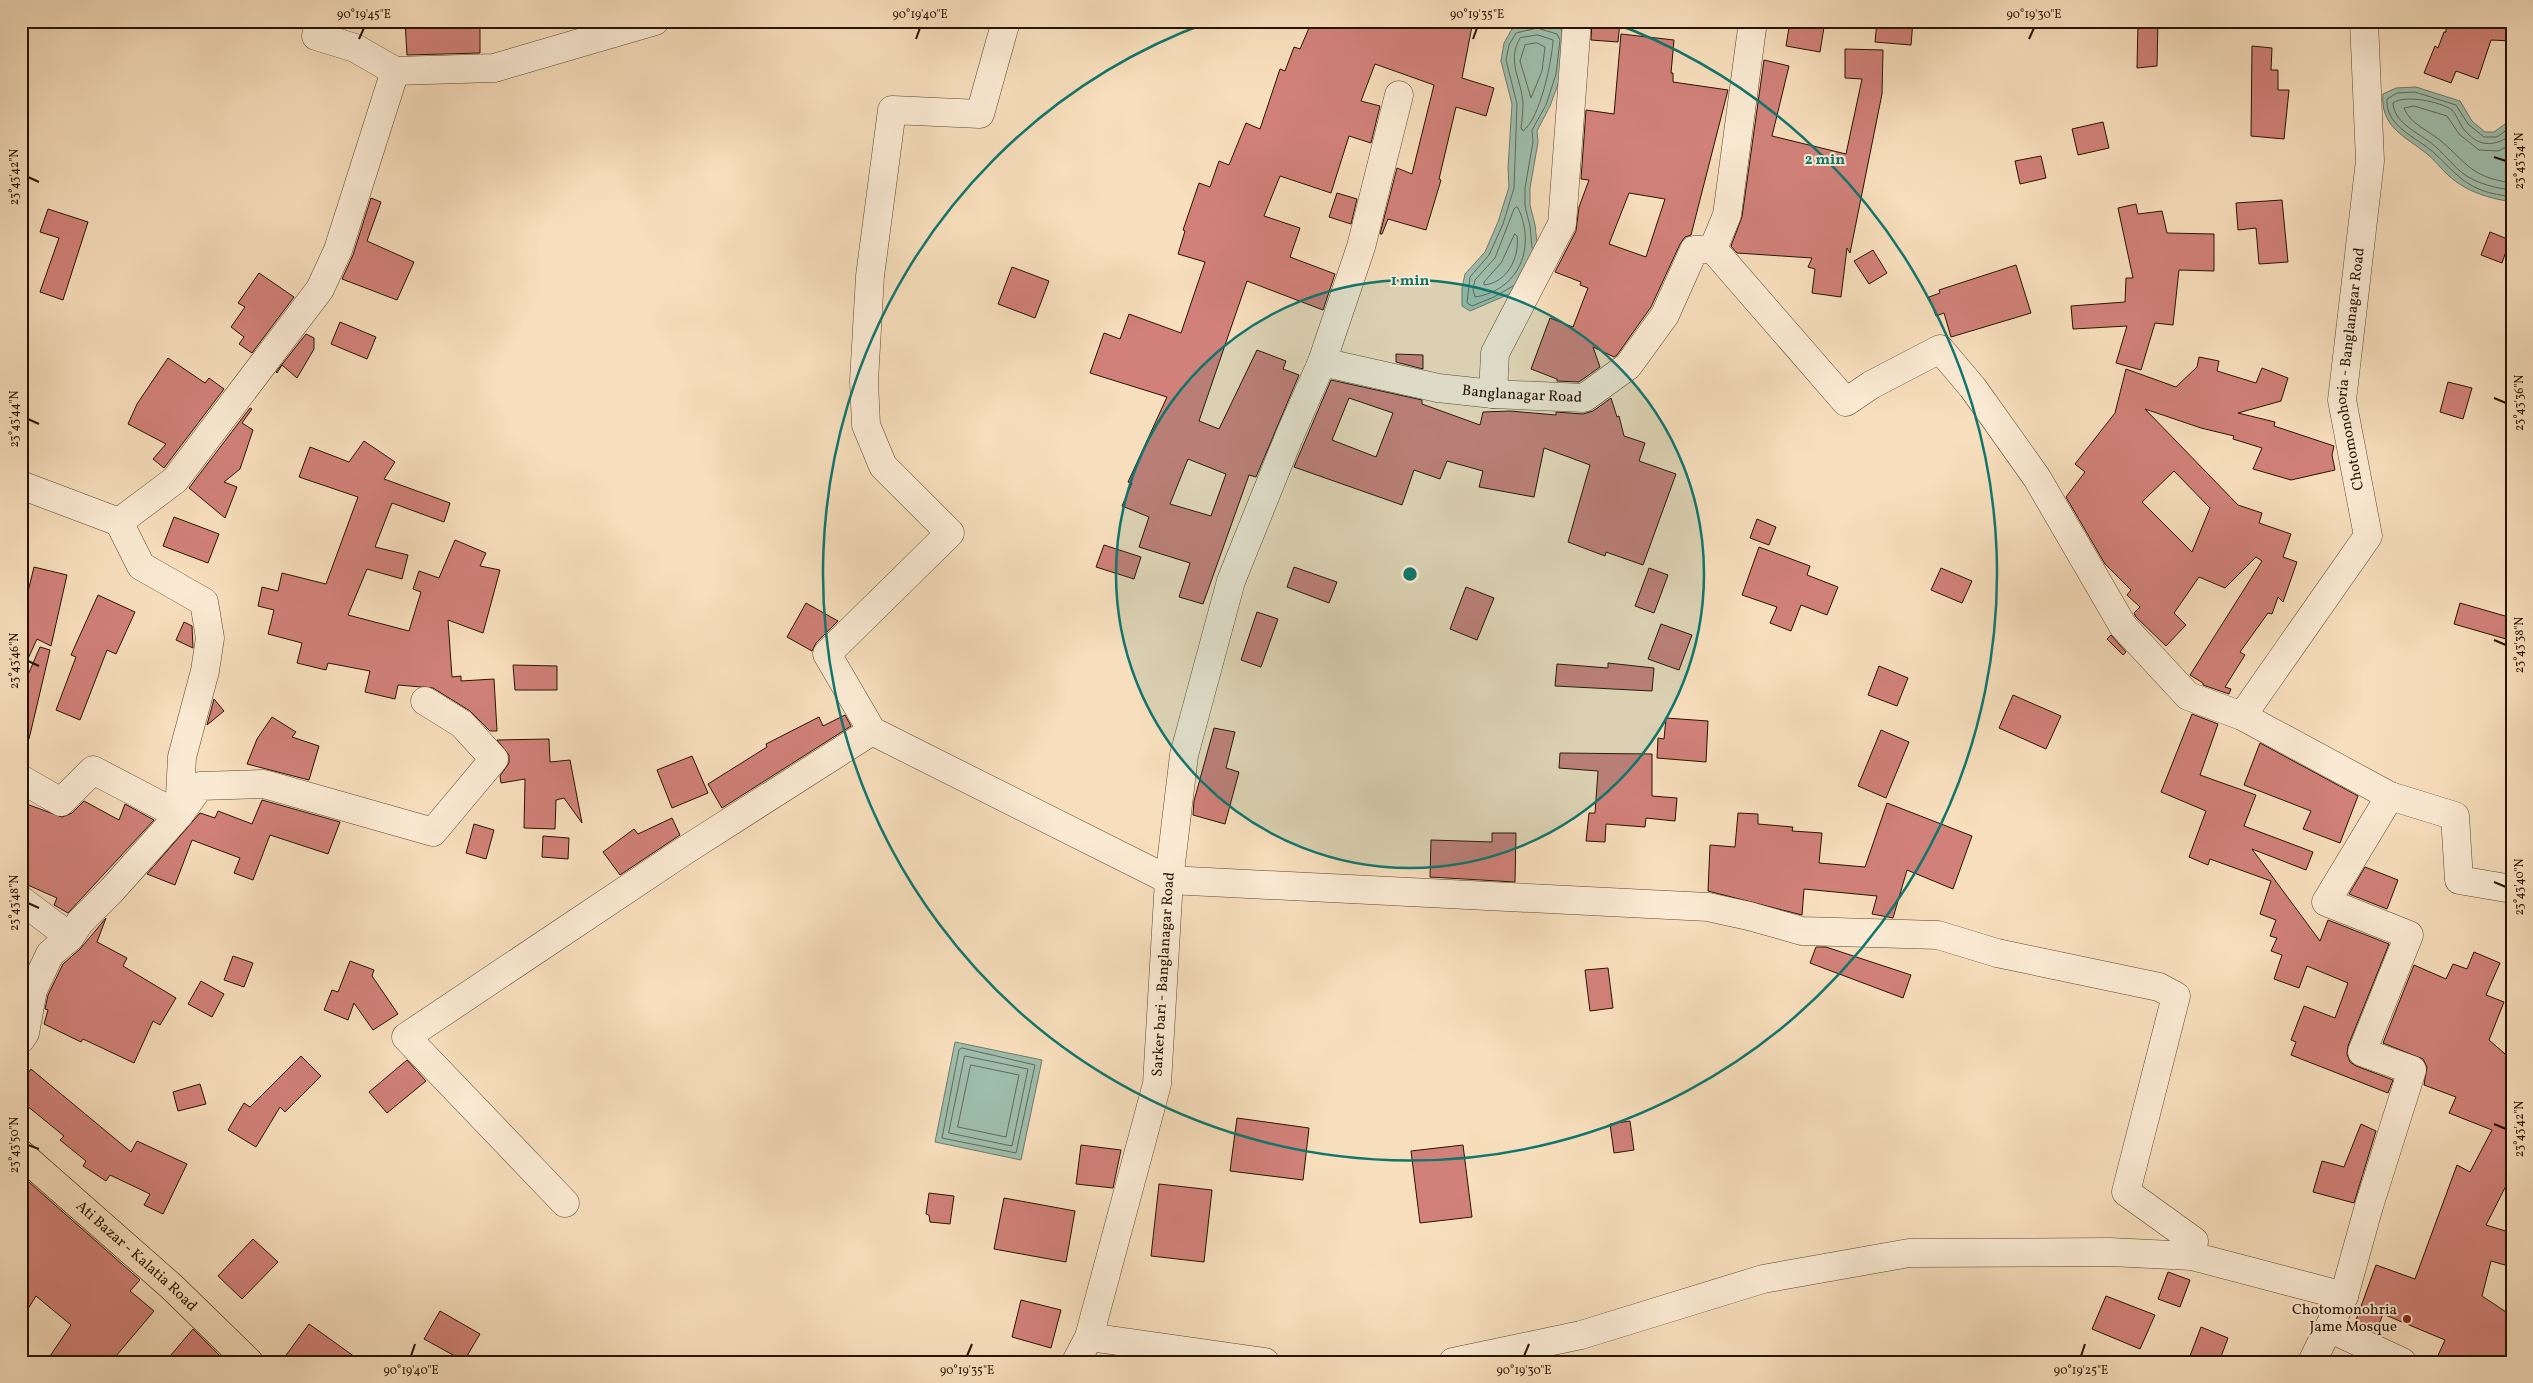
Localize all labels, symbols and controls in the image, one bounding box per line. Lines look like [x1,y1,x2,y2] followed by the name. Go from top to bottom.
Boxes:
[337,7,391,23] text: 90°19'45"E
[892,7,948,23] text: 90°19'40"E
[1450,7,1504,23] text: 90°19'35"E
[2006,7,2062,23] text: 90°19'30"E
[2512,132,2528,189] text: 23°43'34"N
[7,149,23,205] text: 23°43'42"N
[1805,150,1845,171] text: 2 min
[2331,246,2370,492] street label: Chotomonohoria - Banglanagar Road
[1391,271,1429,292] text: 1 min
[2512,375,2528,431] text: 23°43'36"N
[1461,380,1582,408] street label: Banglanagar Road
[7,390,23,448] text: 23°43'44"N
[1401,565,1419,583] centre of rings
[2512,617,2528,673] text: 23°43'38"N
[7,633,23,689] text: 23°43'46"N
[2512,858,2528,915] text: 23°43'40"N
[1147,871,1180,1077] street label: Sarker bari - Banglanagar Road
[7,875,23,931] text: 23°43'48"N
[2512,1101,2528,1157] text: 23°43'42"N
[7,1117,23,1173] text: 23°43'50"N
[71,1196,202,1316] street label: Ati Bazar - Kalatia Road
[2292,1300,2397,1338] place label: Chotomonohria Jame Mosque
[2401,1313,2413,1325] marker: Chotomonohria Jame Mosque
[383,1363,439,1379] text: 90°19'40"E
[940,1363,994,1379] text: 90°19'35"E
[1496,1363,1552,1379] text: 90°19'30"E
[2054,1363,2108,1379] text: 90°19'25"E

